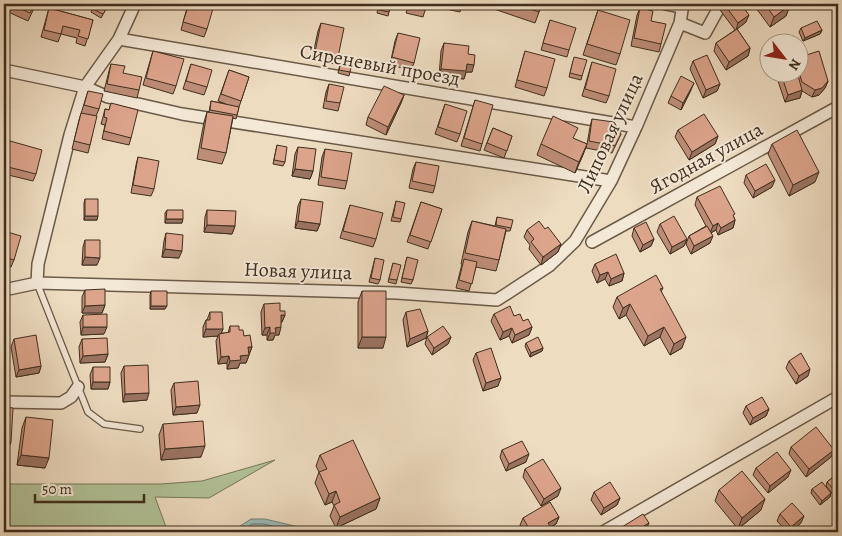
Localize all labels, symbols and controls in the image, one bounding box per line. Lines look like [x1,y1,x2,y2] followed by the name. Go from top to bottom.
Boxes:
[760,32,810,82] north arrow
[298,38,462,92] street label: Сиреневый проезд
[784,55,805,74] text: N
[570,68,650,197] street label: Липовая улица
[644,115,768,200] street label: Ягодная улица
[243,256,353,286] street label: Новая улица
[35,471,144,503] scale bar
[42,479,72,499] text: 50 m

